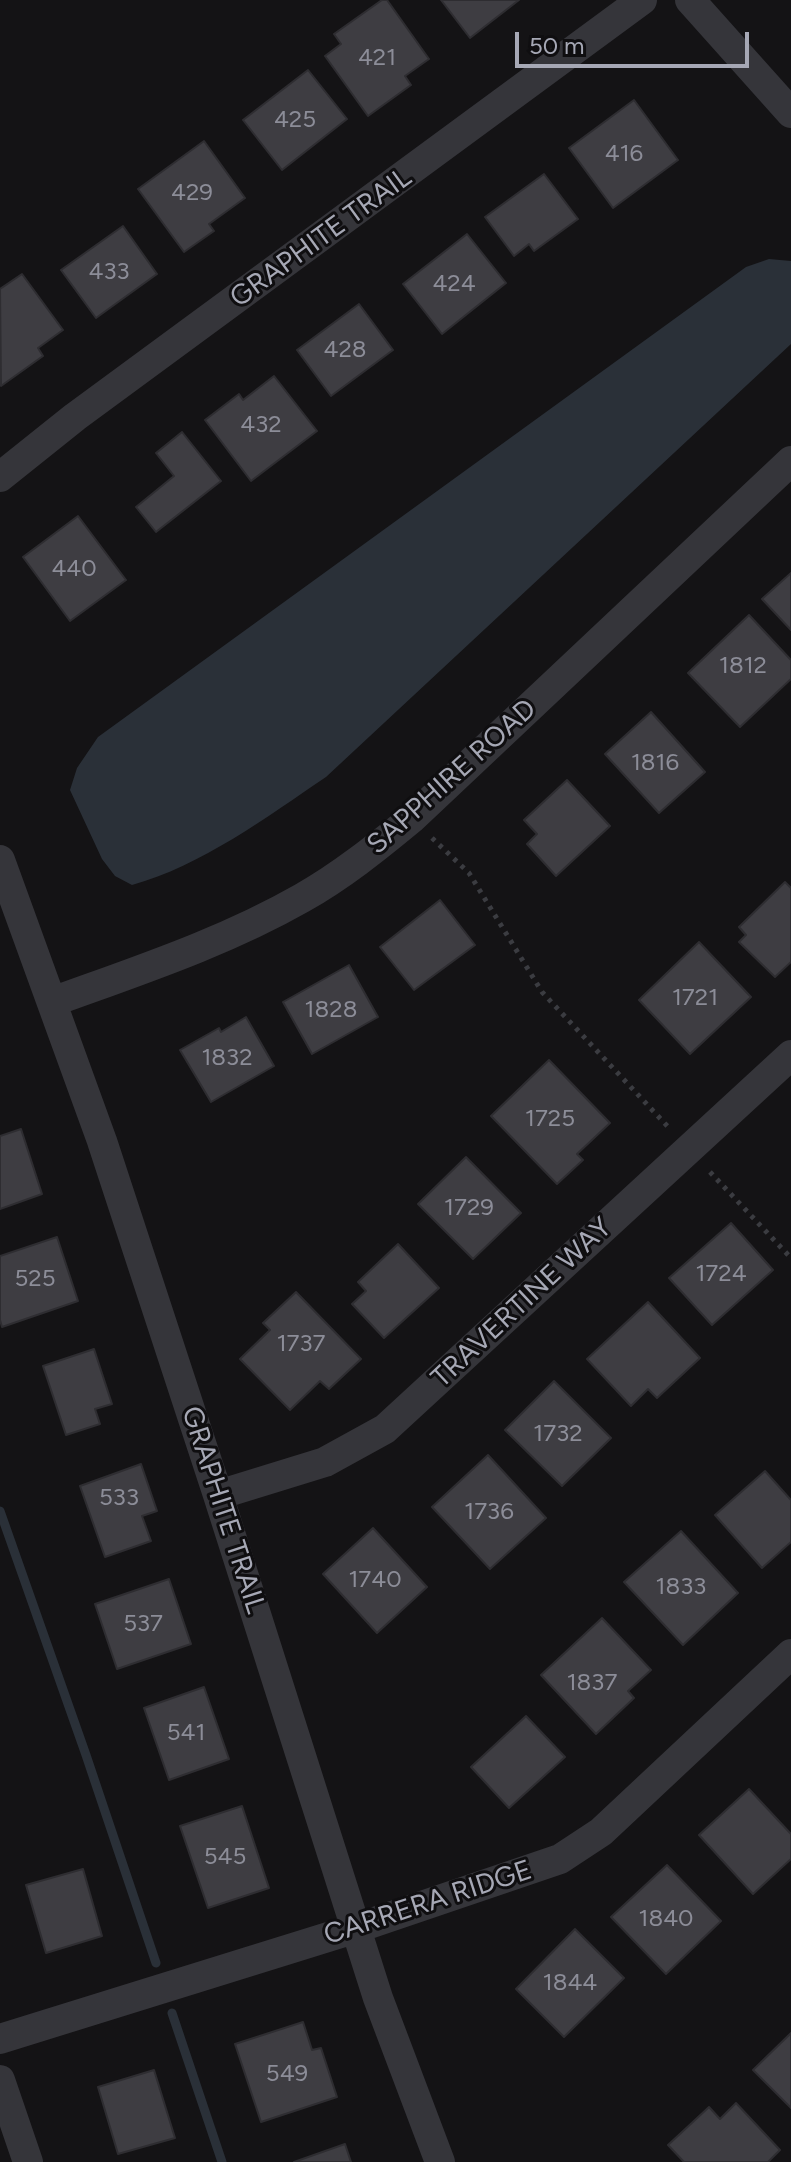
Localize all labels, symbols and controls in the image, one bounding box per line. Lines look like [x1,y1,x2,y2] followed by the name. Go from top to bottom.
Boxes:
[519,16,753,66] scale bar
[529,31,585,60] text: 50 m
[358,44,396,72] house number: 421
[274,106,316,134] house number: 425
[605,140,643,168] house number: 416
[224,161,418,315] street label: GRAPHITE TRAIL
[171,179,213,207] house number: 429
[88,258,130,286] house number: 433
[432,270,476,298] house number: 424
[323,336,367,364] house number: 428
[240,411,282,439] house number: 432
[51,555,97,583] house number: 440
[719,652,767,680] house number: 1812
[361,692,543,862] street label: SAPPHIRE ROAD
[631,749,679,777] house number: 1816
[672,984,718,1012] house number: 1721
[305,996,357,1024] house number: 1828
[201,1044,253,1072] house number: 1832
[525,1105,575,1133] house number: 1725
[444,1194,494,1222] house number: 1729
[425,1211,619,1395] street label: TRAVERTINE WAY
[695,1260,747,1288] house number: 1724
[14,1265,56,1293] house number: 525
[277,1330,325,1358] house number: 1737
[174,1402,272,1618] street label: GRAPHITE TRAIL
[533,1420,583,1448] house number: 1732
[99,1484,139,1512] house number: 533
[464,1498,514,1526] house number: 1736
[348,1566,402,1594] house number: 1740
[656,1573,706,1601] house number: 1833
[123,1610,163,1638] house number: 537
[567,1669,617,1697] house number: 1837
[167,1719,205,1747] house number: 541
[204,1843,246,1871] house number: 545
[320,1854,536,1952] street label: CARRERA RIDGE
[639,1905,693,1933] house number: 1840
[543,1969,597,1997] house number: 1844
[266,2060,308,2088] house number: 549

